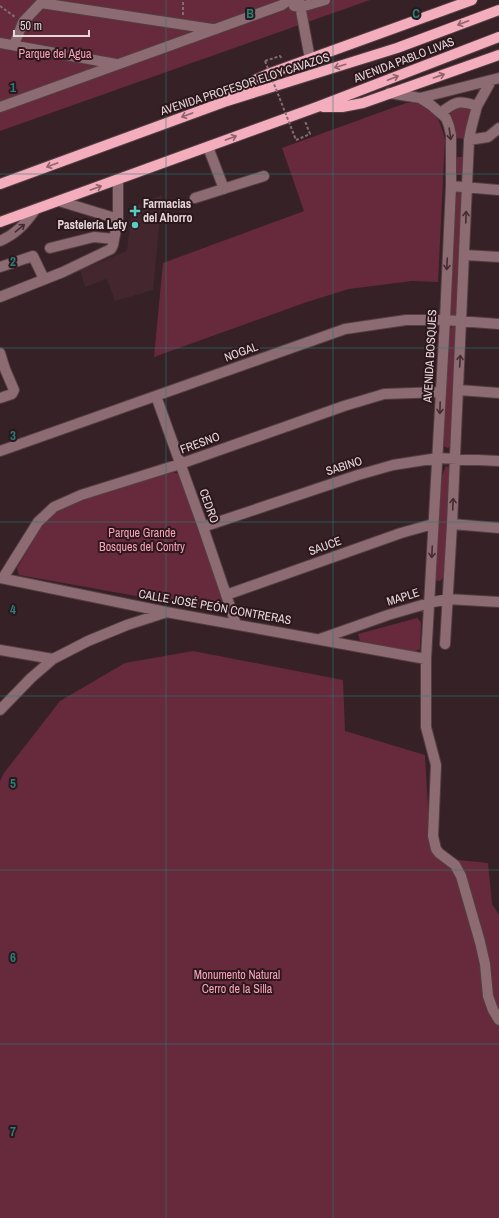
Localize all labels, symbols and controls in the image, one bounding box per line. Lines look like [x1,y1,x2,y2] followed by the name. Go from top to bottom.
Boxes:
[246,5,254,22] text: B
[412,5,420,22] text: C
[14,12,89,38] scale bar
[20,18,42,34] text: 50 m
[457,20,469,28] one-way arrow
[350,33,457,87] street label: AVENIDA PABLO LIVAS
[19,46,92,62] park label: Parque del Agua
[157,49,332,119] street label: AVENIDA PROFESOR ELOY CAVAZOS
[334,63,347,70] one-way arrow
[433,72,446,79] one-way arrow
[387,74,399,82] one-way arrow
[10,79,16,96] text: 1
[181,112,193,120] one-way arrow
[446,127,454,140] one-way arrow
[225,134,237,142] one-way arrow
[46,162,58,170] one-way arrow
[89,183,101,191] one-way arrow
[143,196,192,226] place label: Farmacias del Ahorro
[130,206,140,216] marker: Farmacias del Ahorro
[462,211,470,224] one-way arrow
[58,217,128,233] place label: Pastelería Lety
[130,220,140,230] marker: Pastelería Lety
[15,224,25,233] one-way arrow
[10,253,16,270] text: 2
[444,257,451,270] one-way arrow
[420,309,440,404] street label: AVENIDA BOSQUES
[222,338,260,365] street label: NOGAL
[456,355,464,368] one-way arrow
[437,401,444,414] one-way arrow
[10,427,16,444] text: 3
[178,428,222,458] street label: FRESNO
[324,453,364,479] street label: SABINO
[195,487,223,526] street label: CEDRO
[449,498,457,511] one-way arrow
[99,525,185,555] park label: Parque Grande Bosques del Contry
[306,533,344,559] street label: SAUCE
[428,545,435,558] one-way arrow
[385,584,421,610] street label: MAPLE
[137,586,293,628] street label: CALLE JOSÉ PEÓN CONTRERAS
[10,601,16,618] text: 4
[10,775,16,792] text: 5
[10,949,16,966] text: 6
[194,967,280,997] park label: Monumento Natural Cerro de la Silla
[10,1123,16,1140] text: 7

